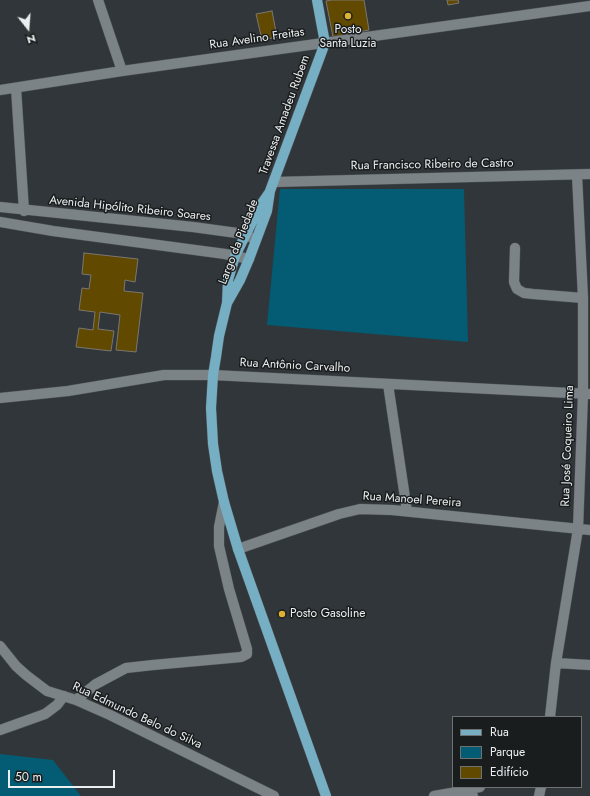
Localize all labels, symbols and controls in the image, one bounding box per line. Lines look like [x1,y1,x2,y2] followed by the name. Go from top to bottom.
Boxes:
[8,8,48,48] north arrow
[343,11,353,21] marker: Posto Santa Luzia
[320,23,376,51] place label: Posto Santa Luzia
[209,25,305,53] street label: Rua Avelino Freitas
[25,31,38,48] text: N
[257,53,313,177] street label: Travessa Amadeu Rubem
[350,156,514,174] street label: Rua Francisco Ribeiro de Castro
[49,193,211,225] street label: Avenida Hipólito Ribeiro Soares
[216,197,262,287] street label: Largo da Piedade
[239,356,351,376] street label: Rua Antônio Carvalho
[559,385,577,507] street label: Rua José Coqueiro Lima
[362,489,462,511] street label: Rua Manoel Pereira
[290,607,365,621] place label: Posto Gasoline
[277,609,287,619] marker: Posto Gasoline
[70,680,204,752] street label: Rua Edmundo Belo do Silva
[452,716,582,788] legend
[490,723,509,741] text: Rua
[490,743,525,761] text: Parque
[10,762,117,788] scale bar
[490,763,529,781] text: Edifício
[15,768,42,786] text: 50 m

